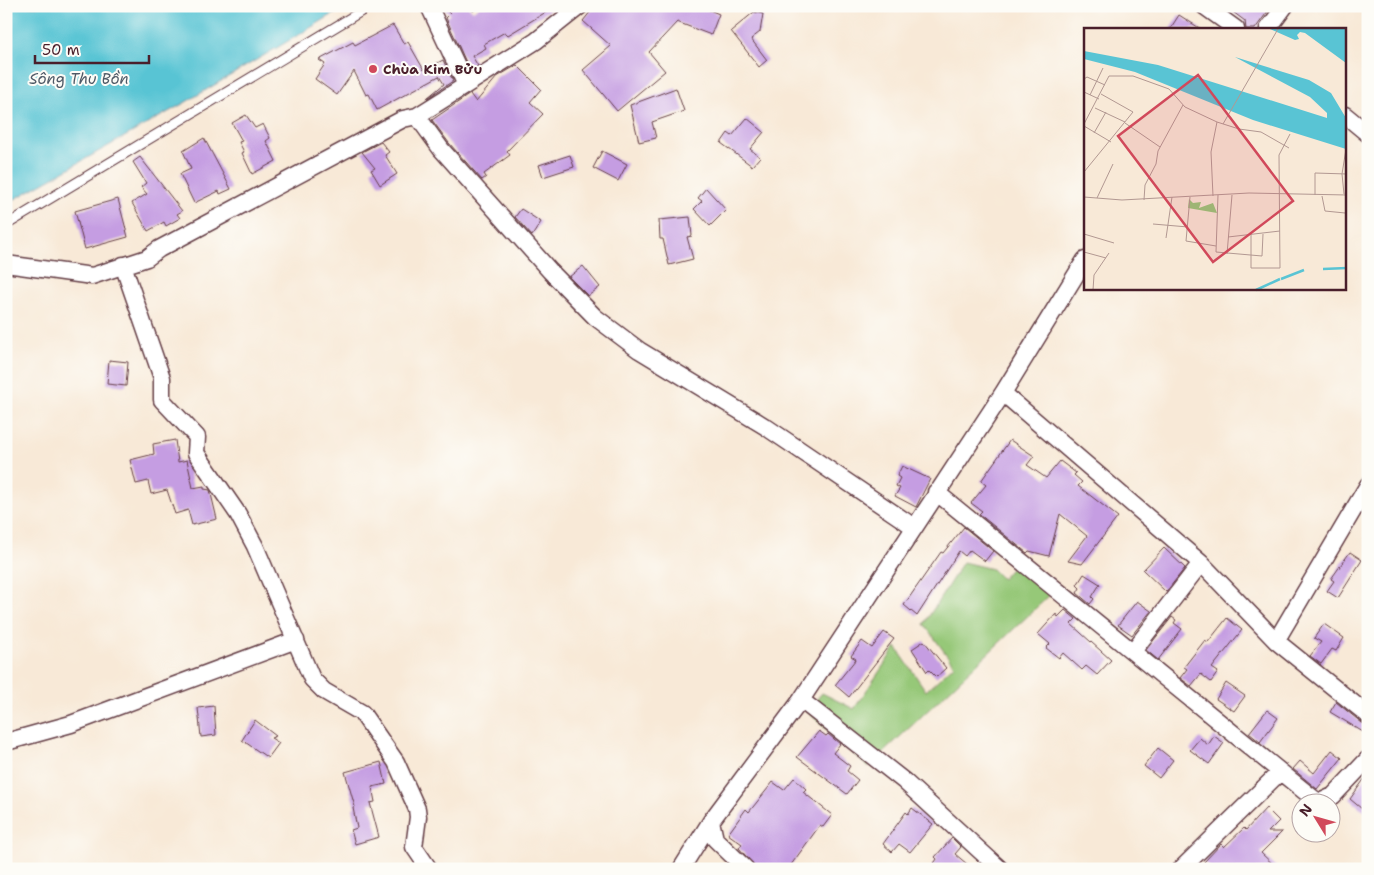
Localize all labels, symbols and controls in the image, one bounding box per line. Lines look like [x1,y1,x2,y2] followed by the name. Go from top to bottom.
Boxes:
[1084,28,1346,290] inset map
[35,32,149,64] scale bar
[42,40,80,60] text: 50 m
[383,60,482,78] place label: Chùa Kim Bửu
[367,63,379,75] marker: Chùa Kim Bửu
[29,69,129,89] water label: Sông Thu Bồn
[1292,792,1342,842] north arrow
[1295,800,1316,820] text: N

